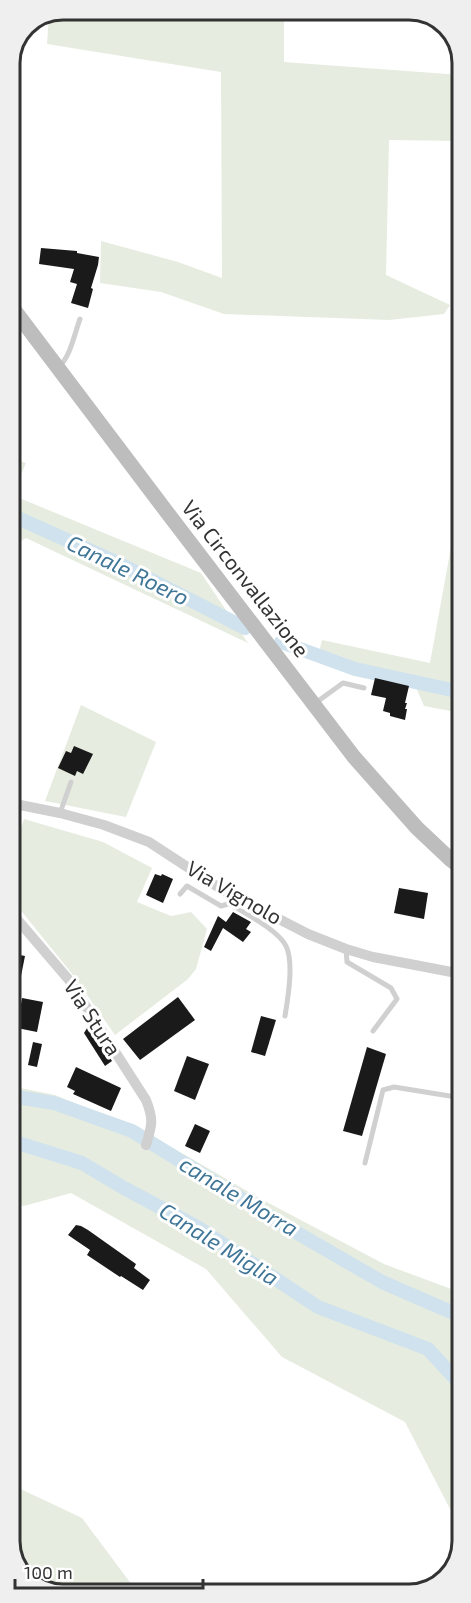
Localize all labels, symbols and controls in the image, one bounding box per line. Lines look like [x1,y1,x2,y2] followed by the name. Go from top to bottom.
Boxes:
[177,495,315,661] street label: Via Circonvallazione
[63,528,194,610] water label: Canale Roero
[183,854,287,929] street label: Via Vignolo
[59,974,127,1060] street label: Via Stura
[176,1150,303,1241] water label: canale Morra
[155,1196,284,1290] water label: Canale Miglia
[15,1552,202,1590] scale bar
[24,1561,73,1583] text: 100 m

